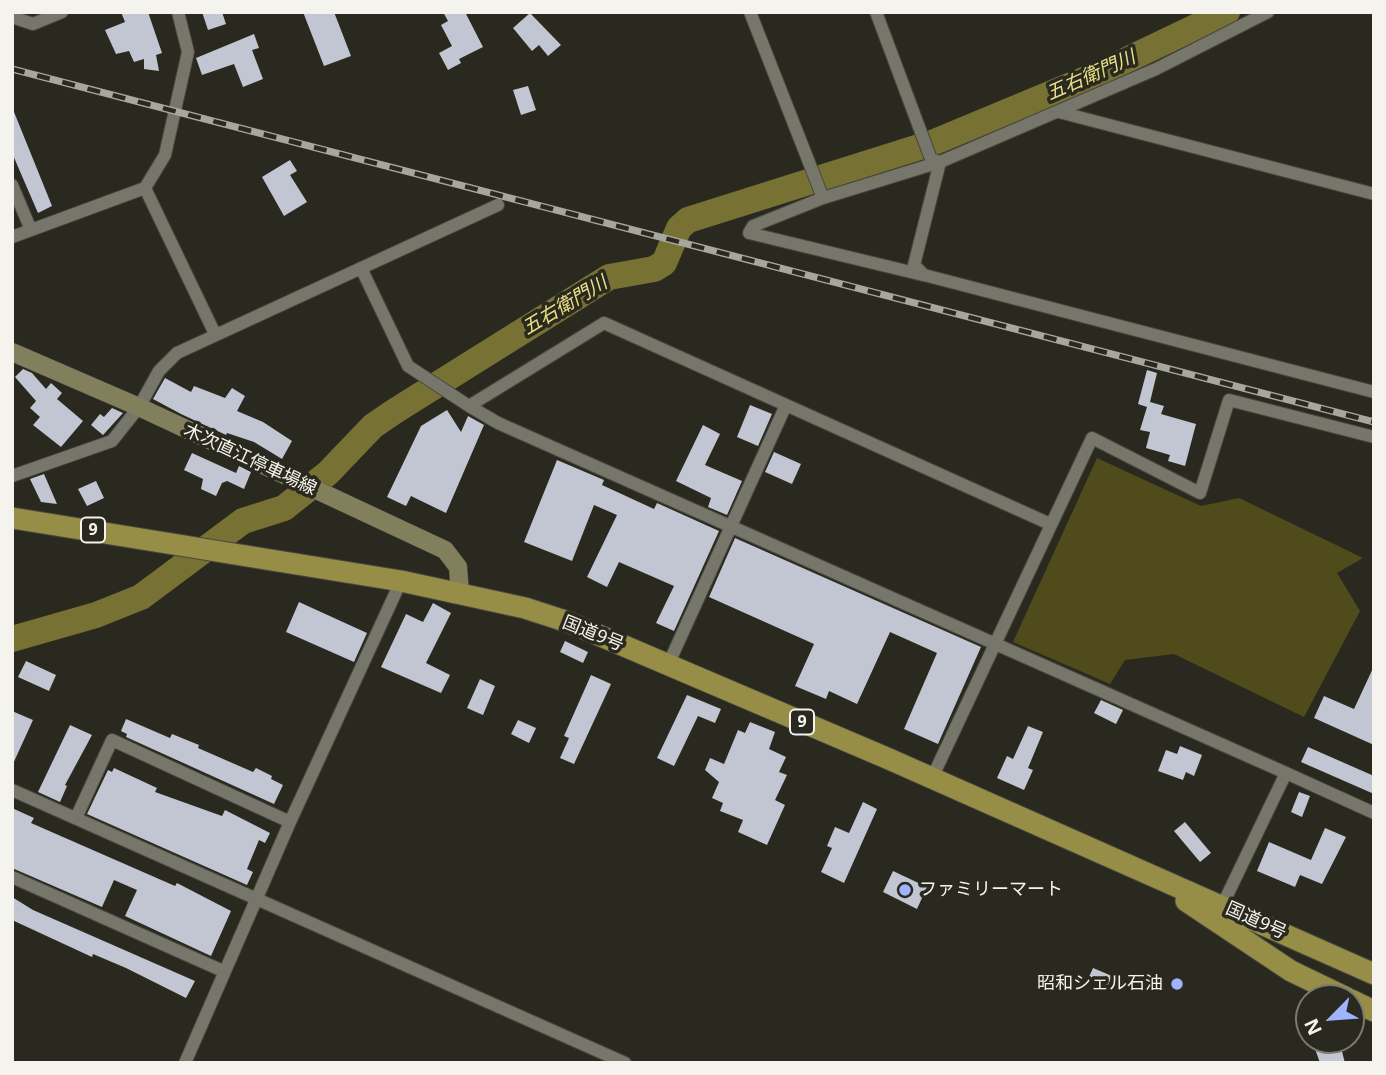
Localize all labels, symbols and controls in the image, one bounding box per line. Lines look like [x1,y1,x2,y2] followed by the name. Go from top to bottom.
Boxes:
[1043,46,1139,106] water label: 五右衛門川
[518,272,612,340] water label: 五右衛門川
[180,420,320,500] street label: 木次直江停車場線
[81,517,105,542] road number: 9
[559,612,627,656] street label: 国道9号
[790,709,814,734] road number: 9
[919,879,1063,901] place label: ファミリーマート
[897,882,913,898] marker: ファミリーマート
[1222,898,1290,944] street label: 国道9号
[1037,973,1163,995] place label: 昭和シェル石油
[1169,976,1185,992] marker: 昭和シェル石油
[1295,984,1365,1054] north arrow
[1298,1015,1328,1040] text: N

